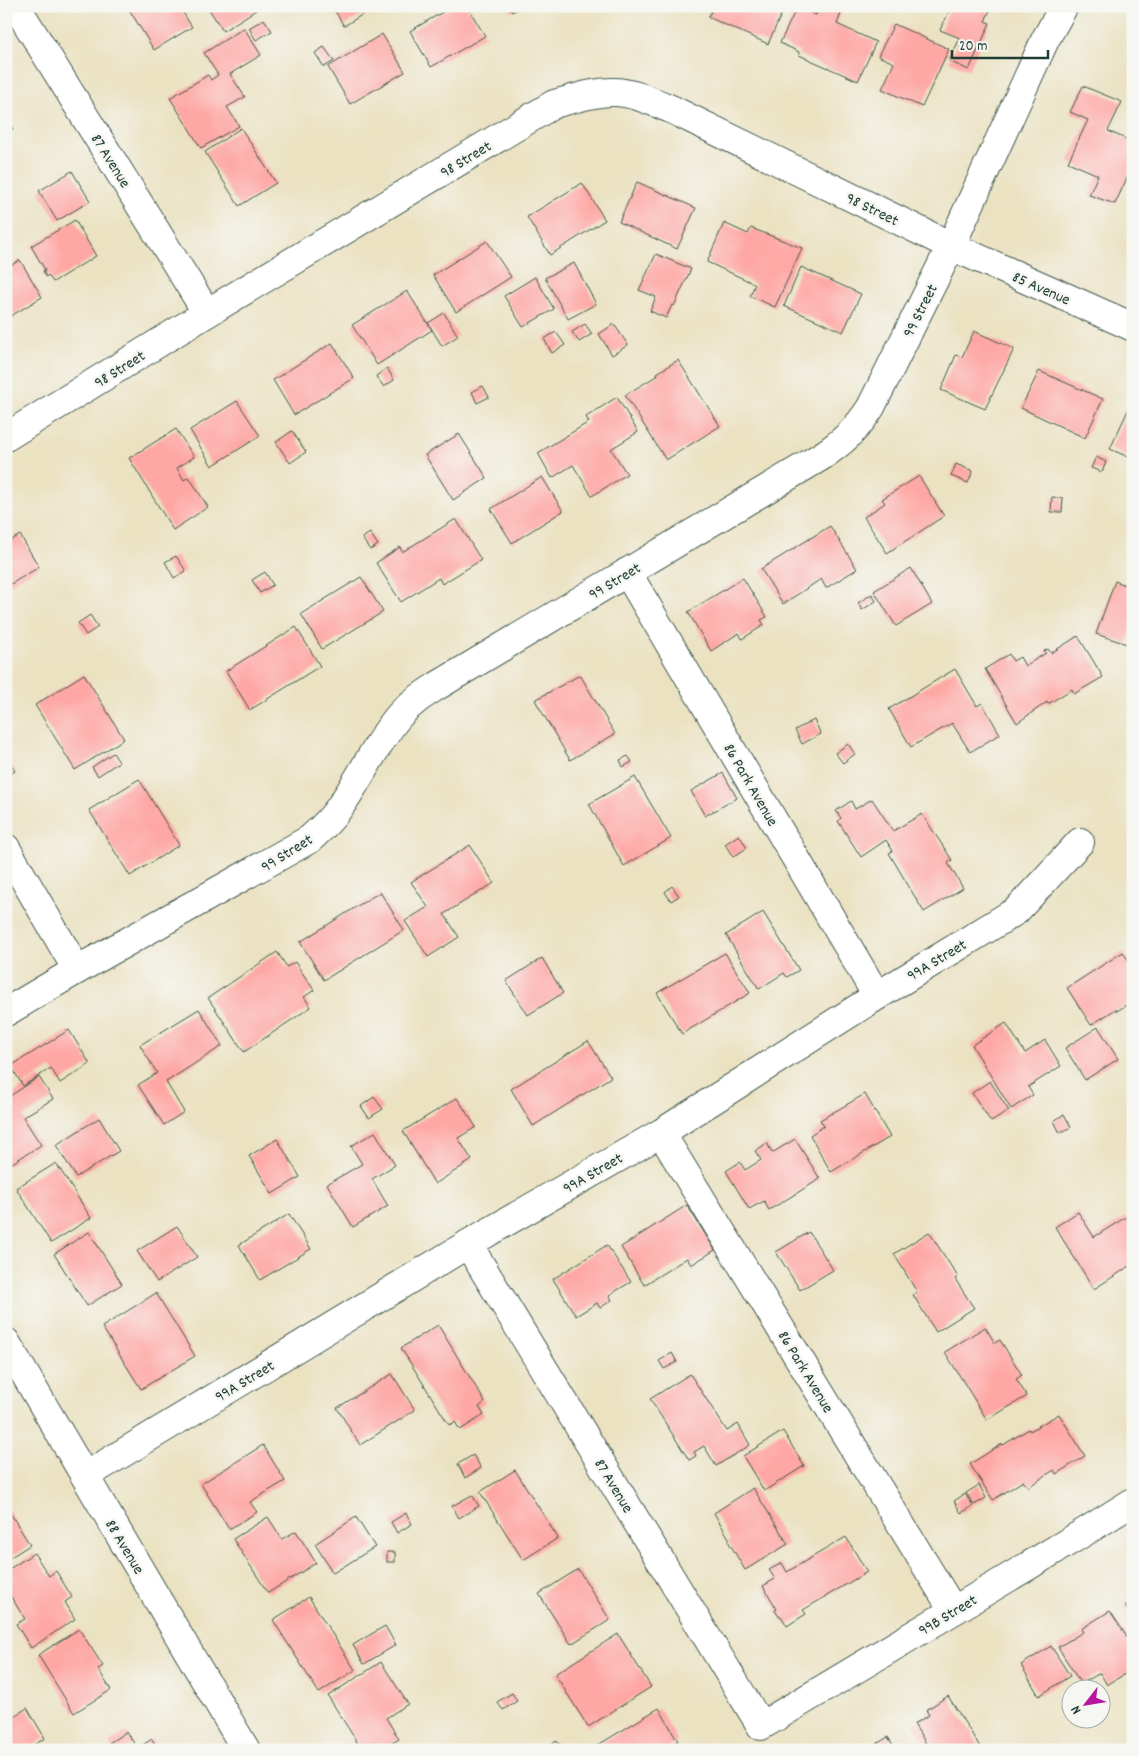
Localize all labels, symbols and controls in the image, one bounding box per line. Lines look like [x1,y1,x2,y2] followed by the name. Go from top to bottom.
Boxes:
[952,28,1048,60] scale bar
[959,36,987,58] text: 20 m
[84,130,136,193] street label: 87 Avenue
[436,136,496,184] street label: 98 Street
[842,188,902,233] street label: 98 Street
[1008,266,1074,312] street label: 85 Avenue
[898,280,945,342] street label: 99 Street
[90,345,150,395] street label: 98 Street
[585,558,646,607] street label: 99 Street
[717,739,783,831] street label: 86 Park Avenue
[257,829,318,879] street label: 99 Street
[903,934,972,988] street label: 99A Street
[559,1148,628,1201] street label: 99A Street
[771,1327,839,1418] street label: 86 Park Avenue
[211,1355,280,1409] street label: 99A Street
[588,1455,638,1518] street label: 87 Avenue
[98,1516,149,1579] street label: 88 Avenue
[915,1590,982,1643] street label: 99B Street
[1062,1678,1112,1728] north arrow
[1066,1701,1087,1718] text: N

